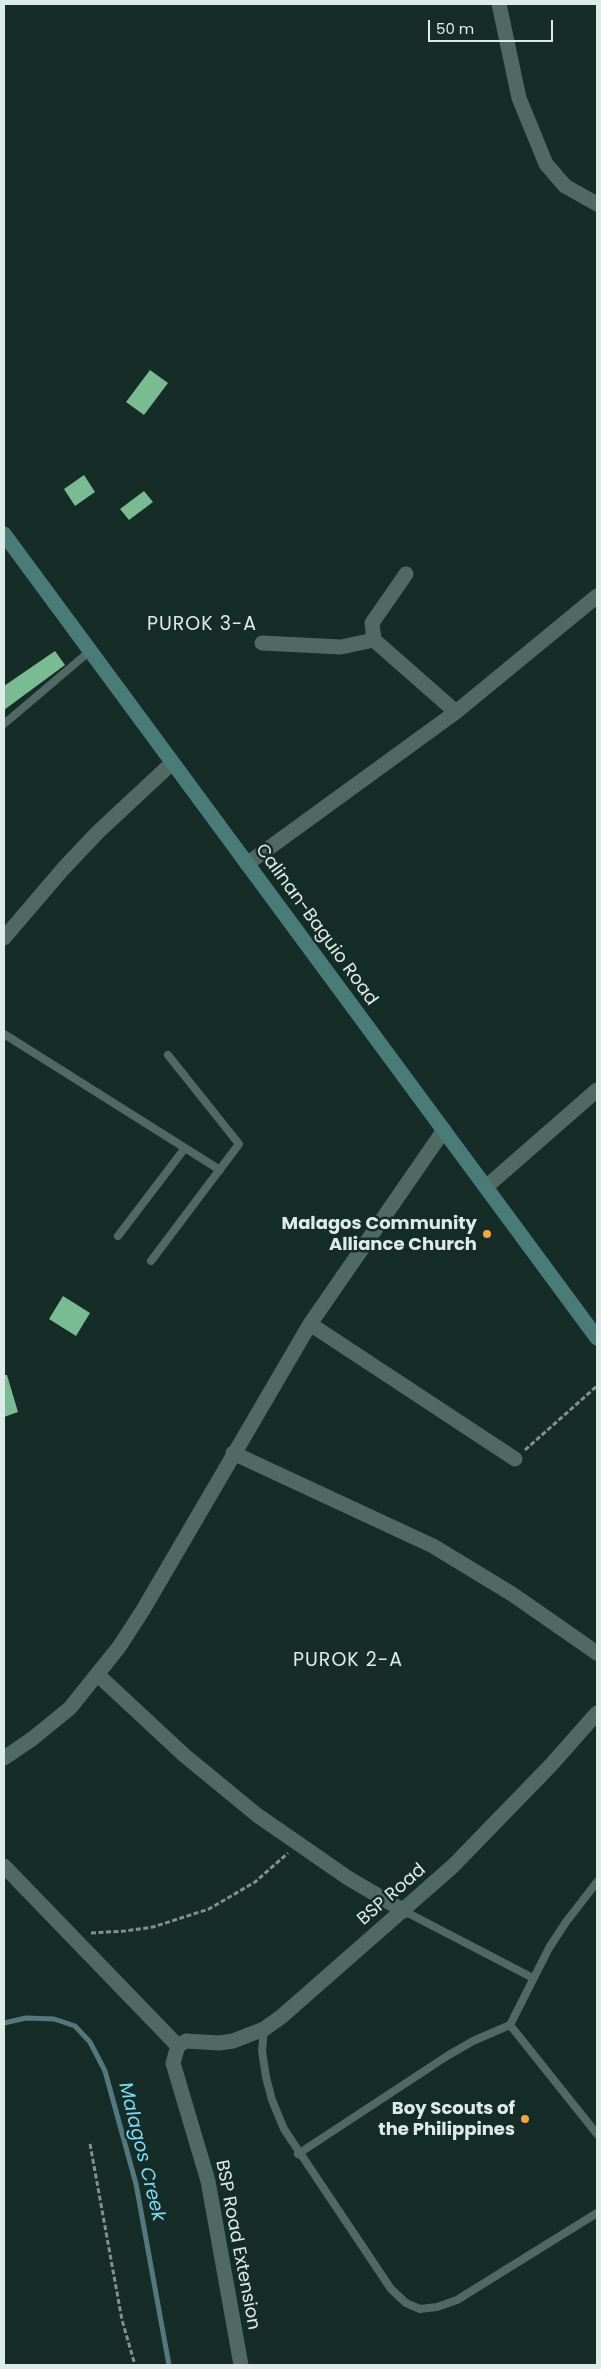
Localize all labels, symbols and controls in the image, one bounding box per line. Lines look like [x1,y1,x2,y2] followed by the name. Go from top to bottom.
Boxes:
[431,10,556,42] scale bar
[436,18,474,39] text: 50 m
[146,614,258,636] district label: PUROK 3-A
[250,840,382,1010] street label: Calinan-Baguio Road
[282,1213,477,1256] place label: Malagos Community Alliance Church
[481,1228,493,1240] marker: Malagos Community Alliance Church
[292,1650,404,1672] district label: PUROK 2-A
[353,1859,431,1931] street label: BSP Road
[113,2080,169,2224] water label: Malagos Creek
[378,2098,515,2140] place label: Boy Scouts of the Philippines
[519,2113,531,2125] marker: Boy Scouts of the Philippines
[210,2158,264,2332] street label: BSP Road Extension

